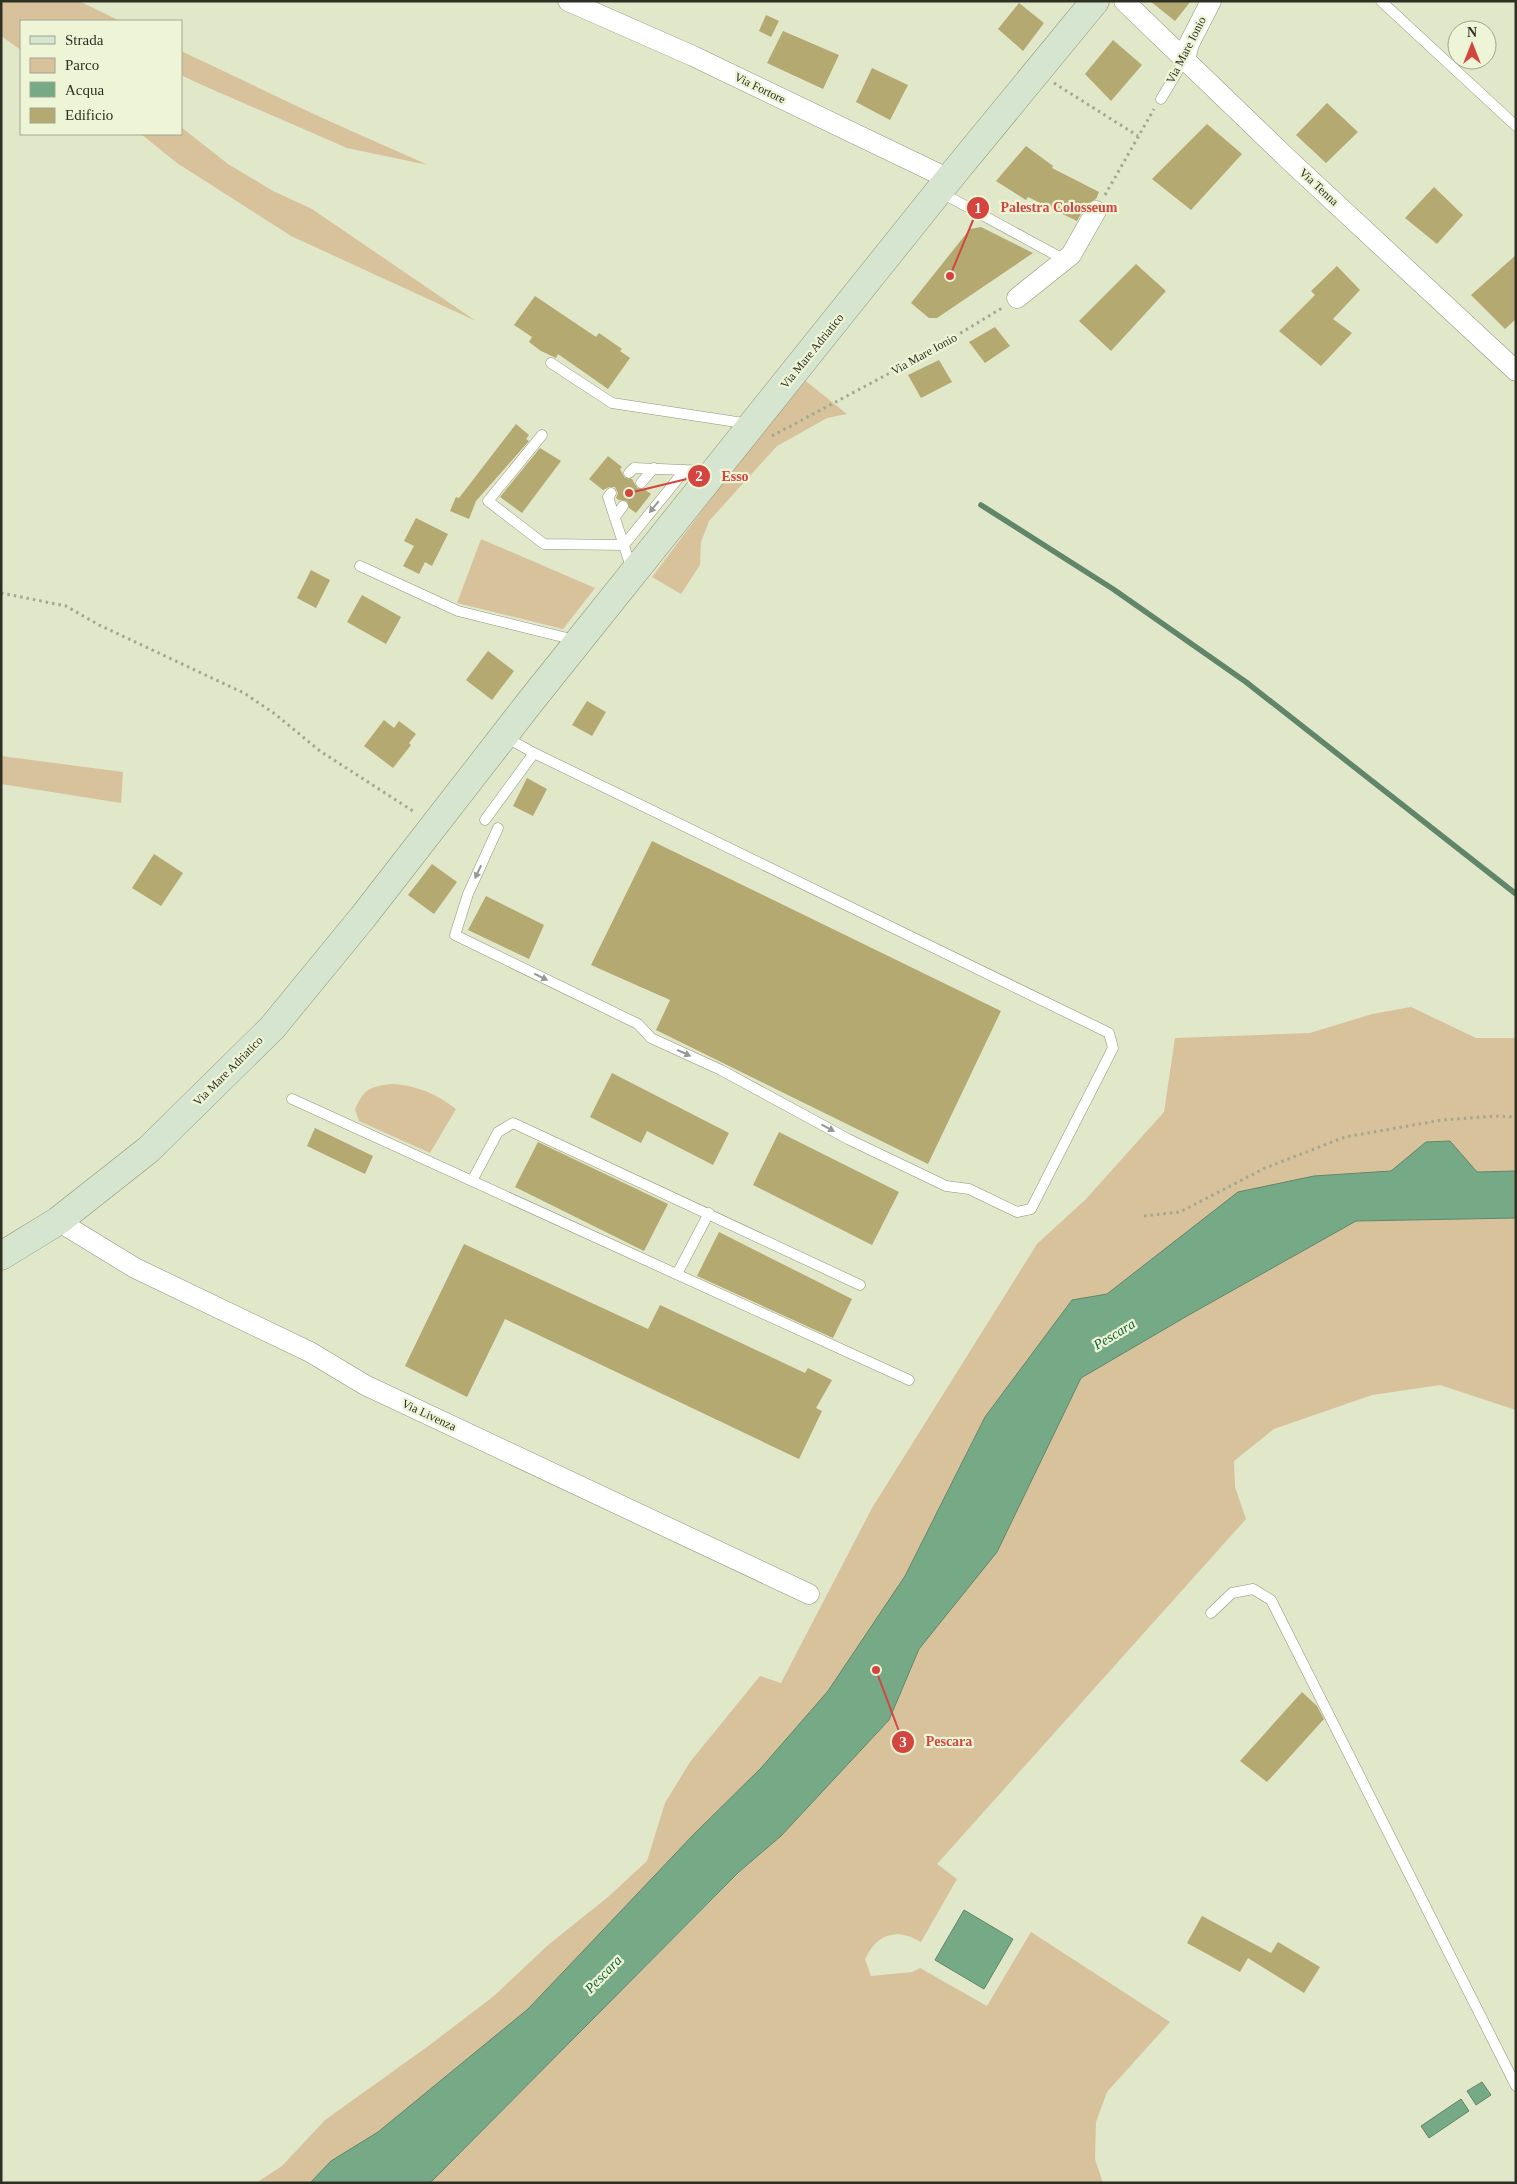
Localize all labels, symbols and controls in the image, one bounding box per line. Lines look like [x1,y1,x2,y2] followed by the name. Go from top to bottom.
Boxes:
[1163,14,1209,86] street label: Via Mare Ionio
[20,20,182,135] legend
[1447,20,1497,70] north arrow
[1467,25,1477,40] text: N
[65,32,104,48] text: Strada
[65,57,99,73] text: Parco
[732,70,788,106] street label: Via Fortore
[65,82,104,98] text: Acqua
[65,107,113,123] text: Edificio
[1296,165,1342,209] street label: Via Tenna
[966,193,1128,222] callout: Palestra Colosseum
[974,200,982,216] text: 1
[1000,200,1118,215] text: Palestra Colosseum
[777,311,847,391] street label: Via Mare Adriatico
[889,330,959,378] street label: Via Mare Ionio
[687,461,759,490] callout: Esso
[695,468,703,484] text: 2
[721,469,749,484] text: Esso
[649,501,660,514] one-way arrow
[473,865,482,880] one-way arrow
[534,974,548,982] one-way arrow
[190,1033,266,1109] street label: Via Mare Adriatico
[677,1049,691,1057] one-way arrow
[820,1124,835,1132] one-way arrow
[1090,1316,1138,1353] water label: Pescara
[400,1396,459,1434] street label: Via Livenza
[890,1727,982,1756] callout: Pescara
[899,1734,907,1750] text: 3
[926,1734,972,1749] text: Pescara
[581,1953,625,1997] water label: Pescara

